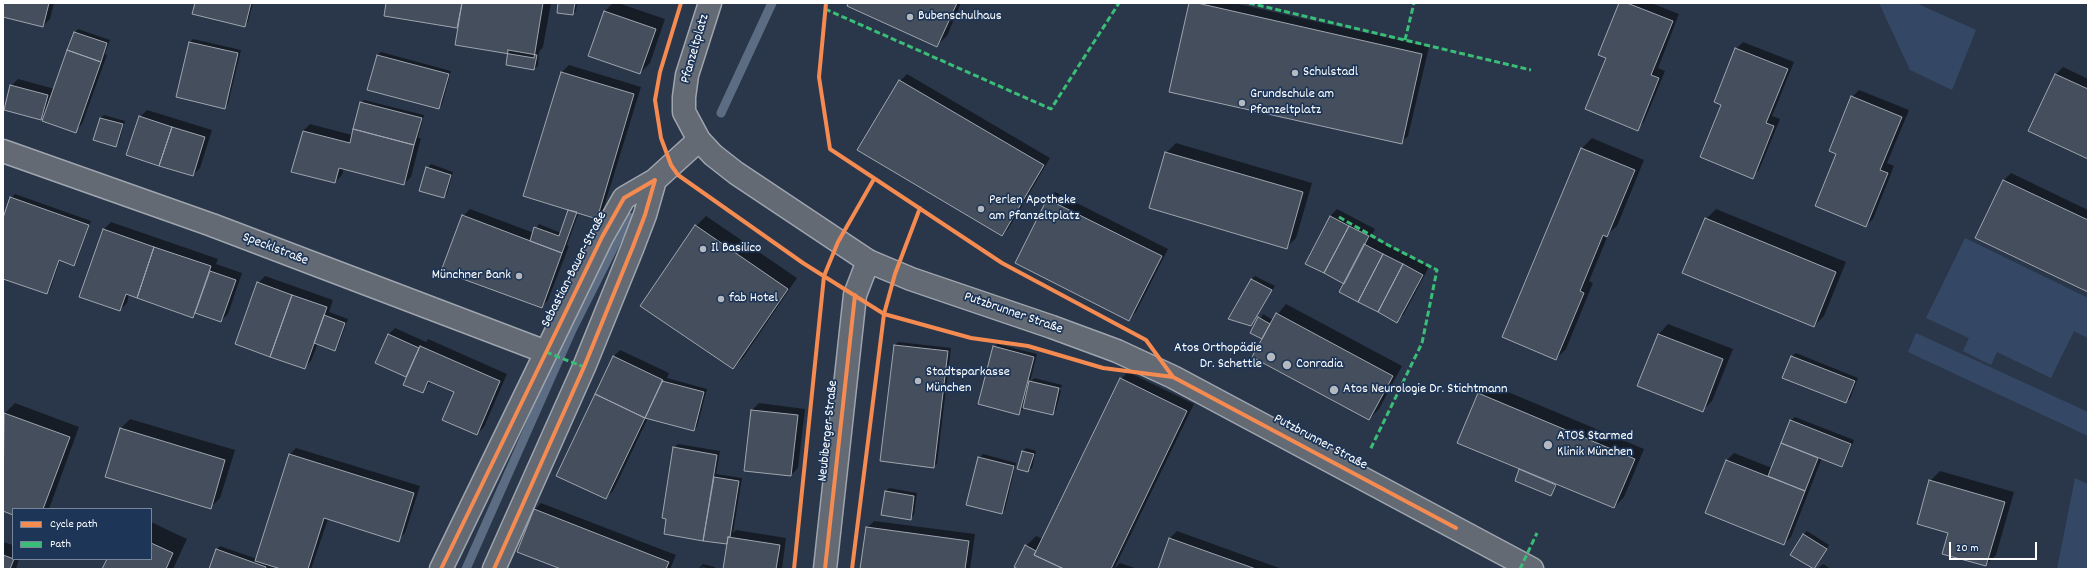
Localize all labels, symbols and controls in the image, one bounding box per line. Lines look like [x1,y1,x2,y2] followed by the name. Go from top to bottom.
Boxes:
[918,9,1002,25] place label: Bubenschulhaus
[678,12,714,86] street label: Pfanzeltplatz
[905,12,915,22] marker: Bubenschulhaus
[1303,65,1358,81] place label: Schulstadl
[1290,68,1300,78] marker: Schulstadl
[1250,87,1334,120] place label: Grundschule am Pfanzeltplatz
[1237,98,1247,108] marker: Grundschule am Pfanzeltplatz
[989,193,1080,226] place label: Perlen Apotheke am Pfanzeltplatz
[976,204,986,214] marker: Perlen Apotheke am Pfanzeltplatz
[539,209,611,331] street label: Sebastian-Bauer-Straße
[240,230,310,270] street label: Specklstraße
[711,241,761,257] place label: Il Basilico
[698,244,708,254] marker: Il Basilico
[432,268,511,284] place label: Münchner Bank
[514,271,524,281] marker: Münchner Bank
[961,289,1065,339] street label: Putzbrunner Straße
[729,291,778,307] place label: fab Hotel
[716,294,726,304] marker: fab Hotel
[1174,341,1262,374] place label: Atos Orthopädie Dr. Schettle
[1265,351,1277,363] marker: Atos Orthopädie Dr. Schettle
[1296,357,1343,373] place label: Conradia
[1281,359,1293,371] marker: Conradia
[926,365,1010,398] place label: Stadtsparkasse München
[913,376,923,386] marker: Stadtsparkasse München
[815,380,843,482] street label: Neubiberger Straße
[1343,382,1507,398] place label: Atos Neurologie Dr. Stichtmann
[1328,384,1340,396] marker: Atos Neurologie Dr. Stichtmann
[1270,411,1370,475] street label: Putzbrunner Straße
[1557,429,1633,462] place label: ATOS Starmed Klinik München
[1542,439,1554,451] marker: ATOS Starmed Klinik München
[12,508,152,560] legend
[50,516,98,533] text: Cycle path
[1951,534,2039,560] scale bar
[50,536,71,553] text: Path
[1956,540,1979,557] text: 20 m

